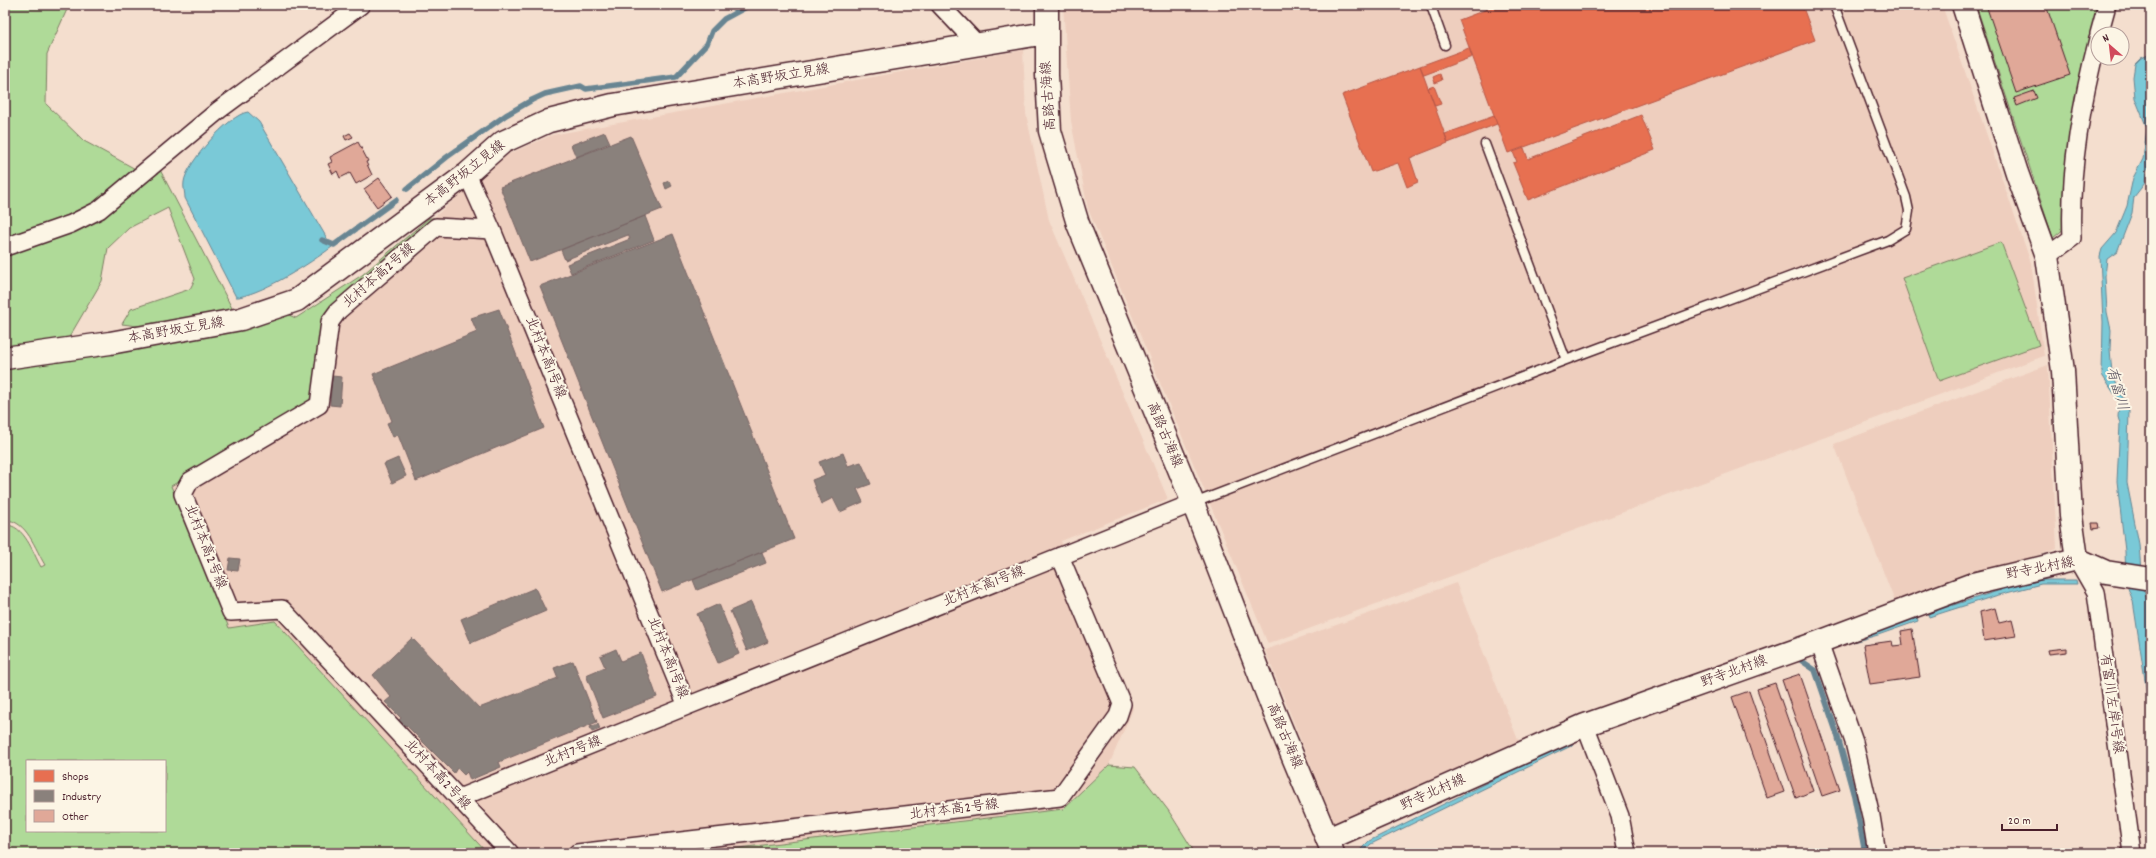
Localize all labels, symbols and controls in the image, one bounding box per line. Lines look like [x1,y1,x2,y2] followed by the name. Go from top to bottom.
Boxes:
[2090,26,2130,66] north arrow
[2100,30,2113,47] text: N
[731,59,831,95] street label: 本高野坂立見線
[1037,60,1061,132] street label: 高路古海線
[420,136,510,212] street label: 本高野坂立見線
[338,239,420,313] street label: 北村本高2号線
[126,313,226,349] street label: 本高野坂立見線
[519,314,571,402] street label: 北村本高1号線
[2099,364,2133,414] water label: 有富川
[1141,399,1187,471] street label: 高路古海線
[179,501,231,593] street label: 北村本高2号線
[2004,553,2076,585] street label: 野寺北村線
[940,561,1028,613] street label: 北村本高1号線
[641,614,693,702] street label: 北村本高1号線
[1698,651,1770,693] street label: 野寺北村線
[2094,653,2128,755] street label: 有富川左岸1号線
[1261,700,1307,772] street label: 高路古海線
[541,731,605,773] street label: 北村7号線
[399,735,475,815] street label: 北村本高2号線
[26,760,166,832] legend
[62,769,89,786] text: Shops
[1397,770,1469,816] street label: 野寺北村線
[62,789,102,806] text: Industry
[908,795,1000,825] street label: 北村本高2号線
[2002,806,2057,832] scale bar
[62,809,89,826] text: Other
[2008,813,2031,830] text: 20 m

